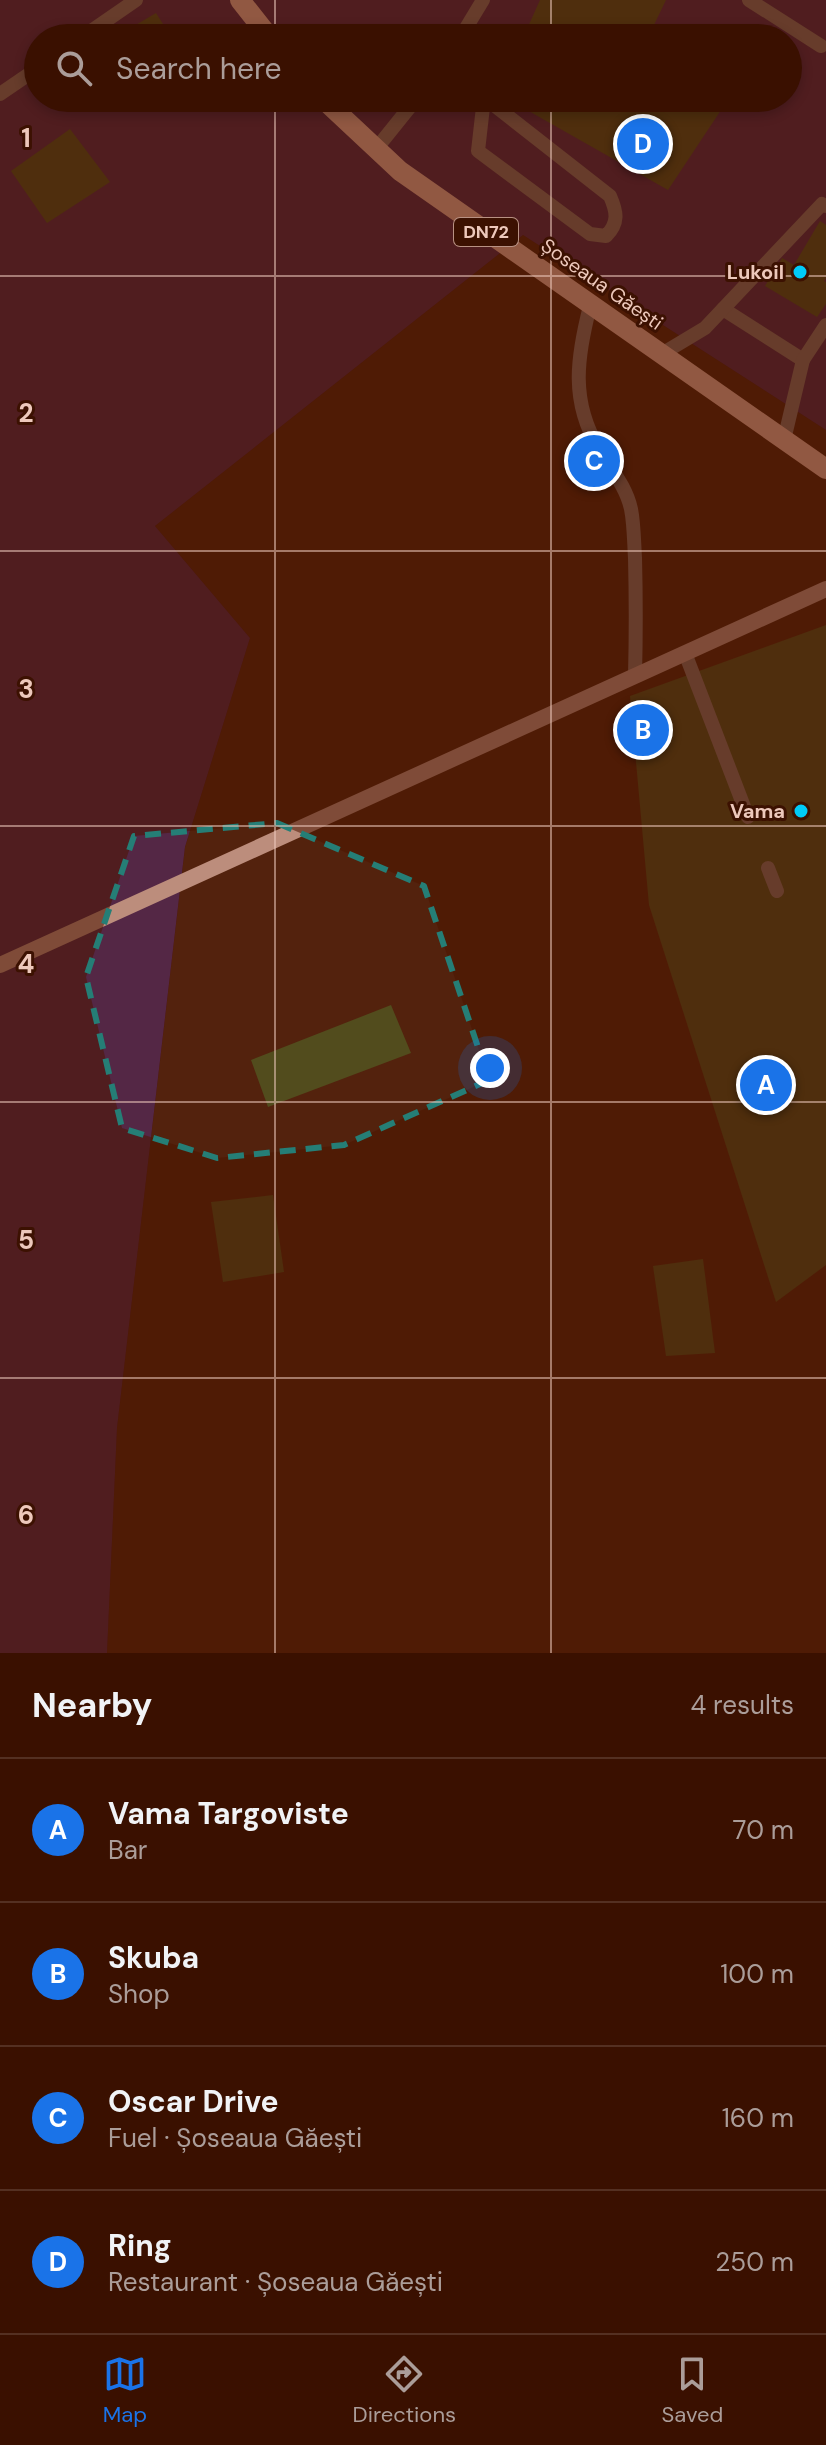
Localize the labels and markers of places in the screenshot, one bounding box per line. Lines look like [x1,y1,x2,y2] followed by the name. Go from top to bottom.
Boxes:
[617,114,669,174] pin: D
[727,259,784,285] place label: Lukoil
[791,263,809,281] marker: Lukoil
[568,431,620,491] pin: C
[617,700,669,760] pin: B
[730,798,785,824] place label: Vama
[792,802,810,820] marker: Vama
[740,1055,792,1115] pin: A

